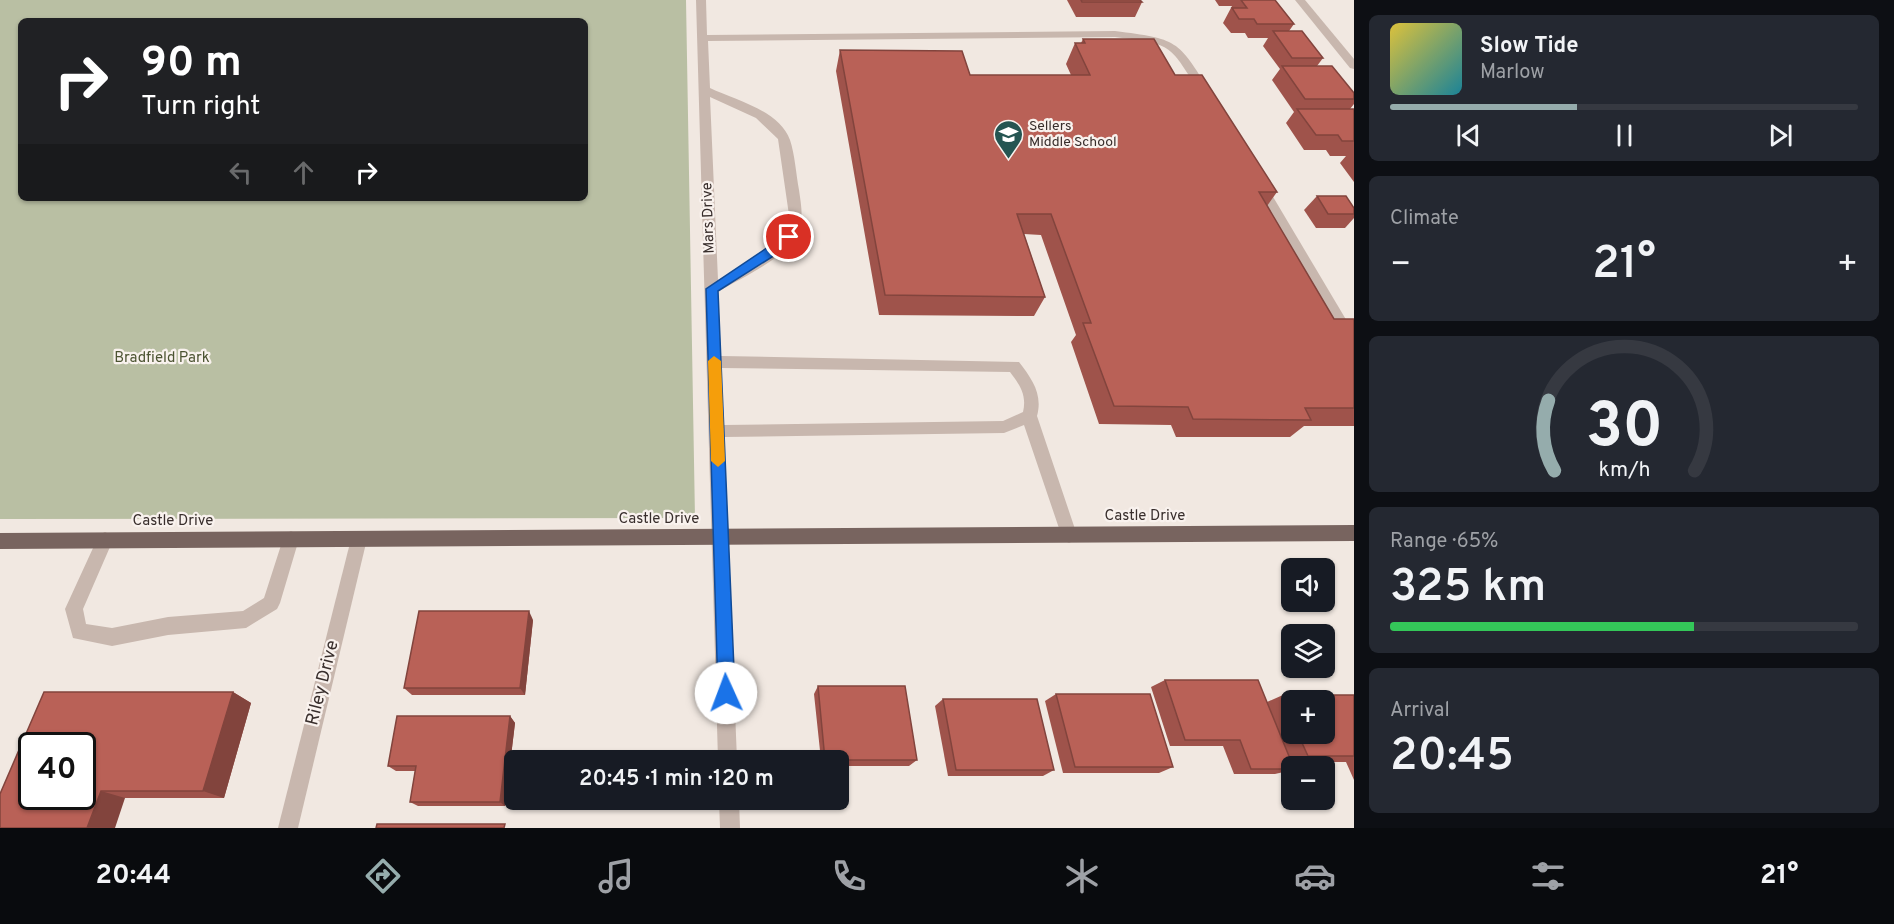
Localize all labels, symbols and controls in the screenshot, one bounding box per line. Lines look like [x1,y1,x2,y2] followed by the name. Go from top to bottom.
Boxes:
[1480,33,1579,60] text: Slow Tide
[141,38,242,91] text: 90 m
[42,42,120,120] icon: right
[1480,60,1544,86] text: Marlow
[141,90,260,124] text: Turn right
[992,118,1024,160] school or university icon: Sellers Middle School
[1029,118,1117,151] place label: Sellers Middle School
[1452,119,1485,152] icon: previous
[1608,119,1641,152] icon: pause
[1764,119,1797,152] icon: next
[224,156,257,189] icon: left
[287,156,320,189] icon: ahead
[350,156,383,189] icon: right
[698,182,720,254] street label: Mars Drive
[1390,206,1459,232] text: Climate
[763,211,814,262] pin
[772,220,805,253] icon: arrive
[1592,237,1656,294] text: 21°
[1390,245,1411,287] text: −
[1837,245,1858,287] text: +
[114,349,210,368] park label: Bradfield Park
[1585,390,1663,469] text: 30
[1598,457,1650,484] text: km/h
[1105,507,1185,526] street label: Castle Drive
[619,510,699,529] street label: Castle Drive
[133,512,213,531] street label: Castle Drive
[1390,529,1499,555] text: Range · 65%
[1281,558,1335,810] map controls
[1281,558,1335,612] button: sound
[1390,560,1546,617] text: 325 km
[1281,624,1335,678] button: layers
[301,638,345,728] street label: Riley Drive
[694,661,758,725] position arrow
[1281,690,1335,744] button: +
[1390,698,1450,724] text: Arrival
[1390,729,1514,786] text: 20:45
[18,732,96,810] speed limit sign: 40
[1281,756,1335,810] button: −
[579,766,774,793] text: 20:45 · 1 min · 120 m
[362,855,404,897] icon: directions
[595,855,637,897] icon: music
[828,855,870,897] icon: phone
[1061,855,1103,897] icon: climate
[1294,855,1336,897] icon: car
[1527,855,1569,897] icon: filters
[95,859,171,893] text: 20:44
[1760,859,1798,893] text: 21°

